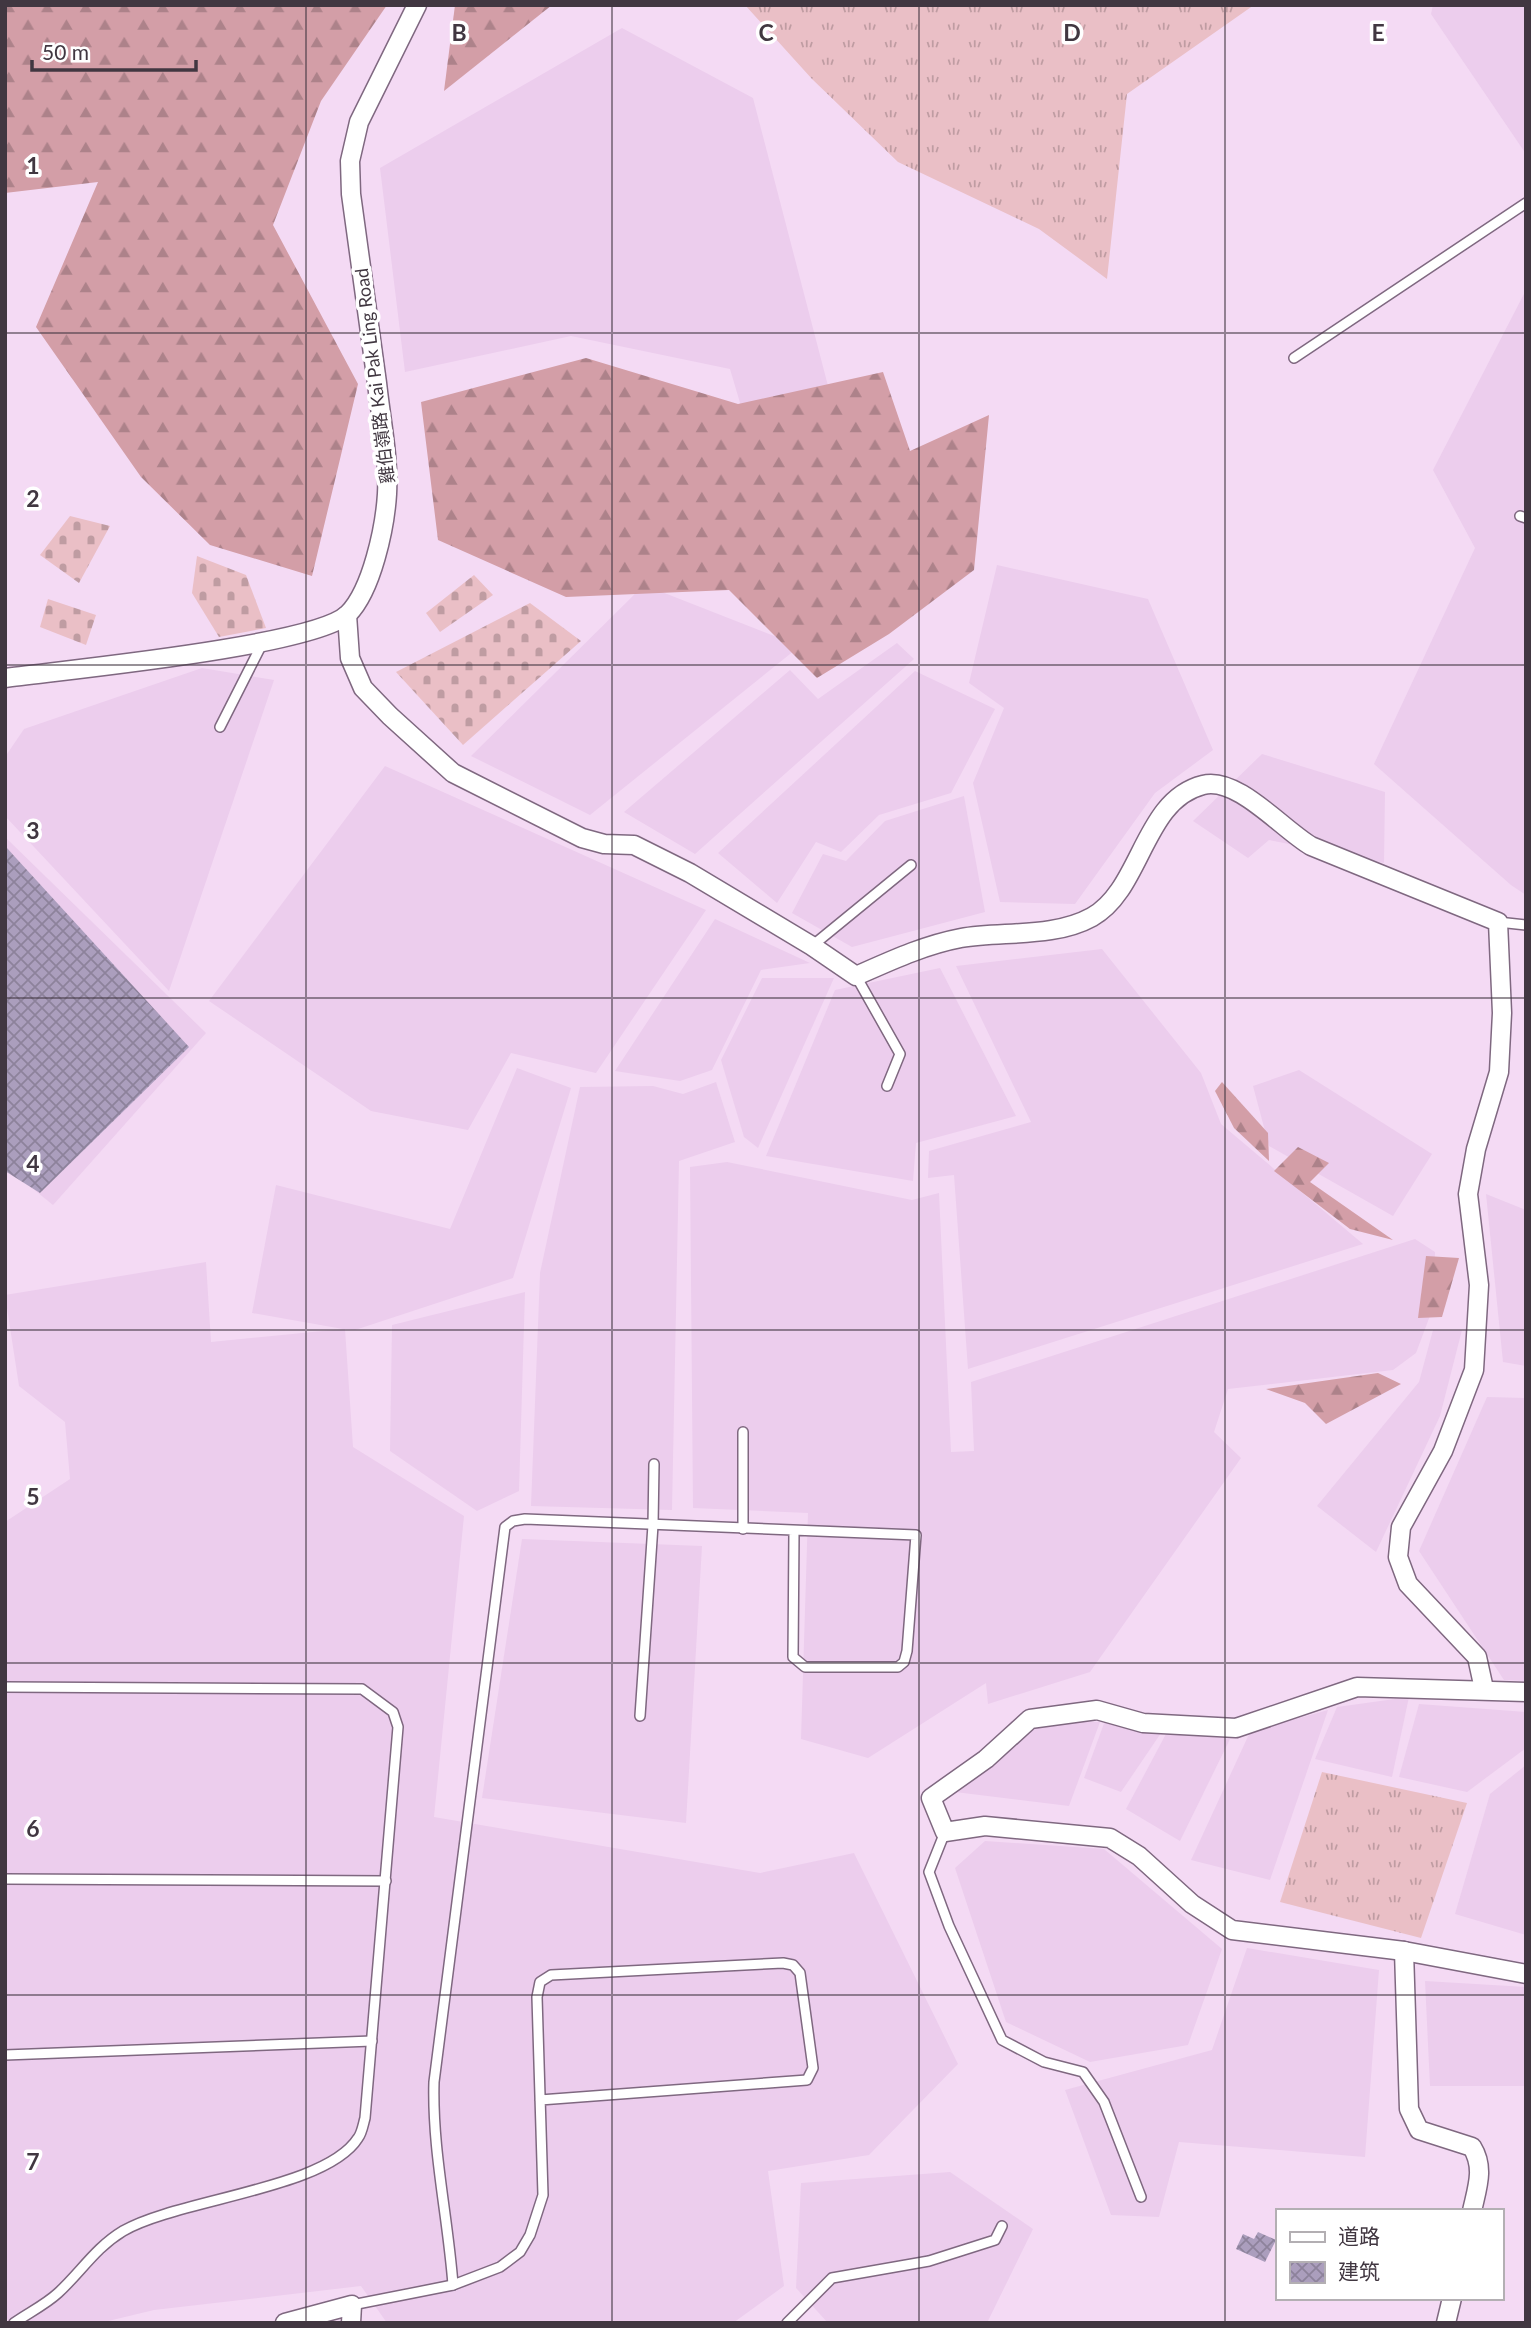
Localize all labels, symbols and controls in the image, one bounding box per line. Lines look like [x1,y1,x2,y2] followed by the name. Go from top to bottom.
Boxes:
[451,18,467,46] text: B
[758,18,774,46] text: C
[1063,18,1081,46] text: D
[1371,18,1385,46] text: E
[32,28,196,72] scale bar
[42,39,89,64] text: 50 m
[26,151,40,179] text: 1
[350,267,398,485] street label: 雞伯嶺路 Kai Pak Ling Road
[26,484,40,512] text: 2
[26,816,40,844] text: 3
[26,1149,40,1177] text: 4
[26,1482,40,1510] text: 5
[26,1814,40,1842] text: 6
[26,2147,40,2175] text: 7
[1276,2209,1503,2300] legend
[1338,2223,1380,2248] text: 道路
[1338,2258,1380,2283] text: 建筑

